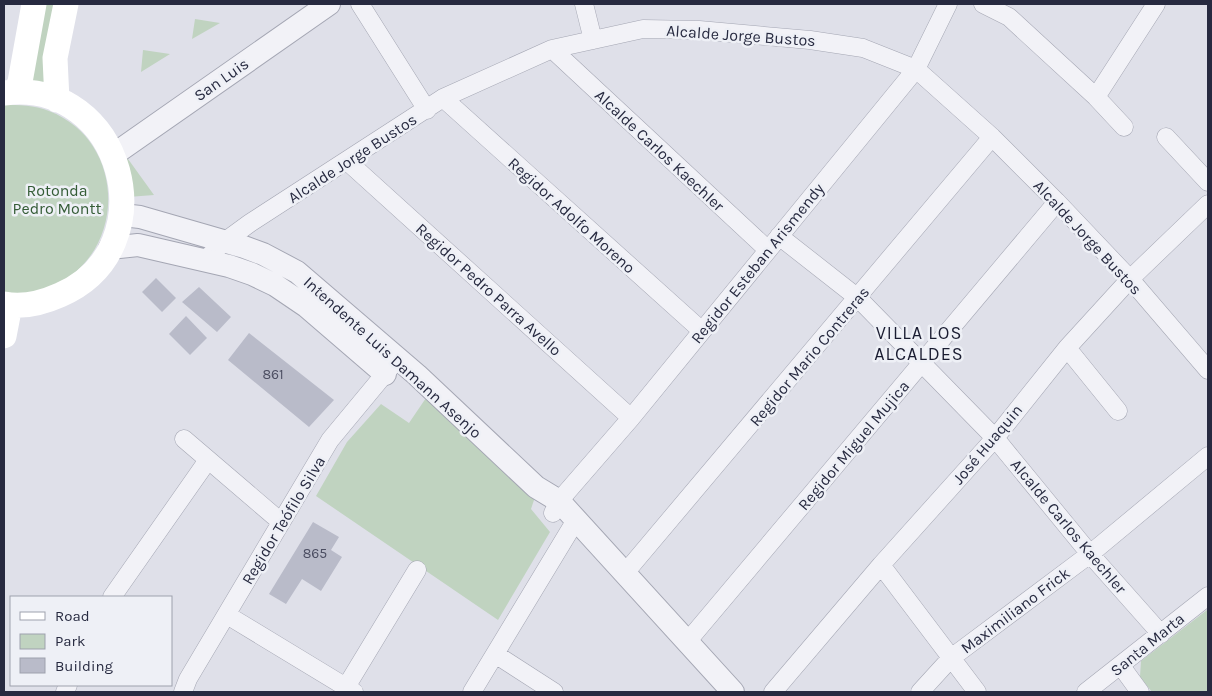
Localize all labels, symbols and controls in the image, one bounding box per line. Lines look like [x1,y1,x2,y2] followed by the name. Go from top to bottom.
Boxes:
[666,21,816,50] street label: Alcalde Jorge Bustos
[190,54,252,105] street label: San Luis
[591,86,728,215] street label: Alcalde Carlos Kaechler
[284,110,420,207] street label: Alcalde Jorge Bustos
[504,153,639,277] street label: Regidor Adolfo Moreno
[1030,176,1146,299] street label: Alcalde Jorge Bustos
[687,179,828,347] street label: Regidor Esteban Arismendy
[13,181,101,218] park label: Rotonda Pedro Montt
[412,219,565,360] street label: Regidor Pedro Parra Avello
[300,272,486,442] street label: Intendente Luis Damann Asenjo
[745,283,873,430] street label: Regidor Mario Contreras
[874,322,964,365] district label: VILLA LOS ALCALDES
[262,366,284,383] house number: 861
[794,377,913,514] street label: Regidor Miguel Mujica
[949,401,1026,488] street label: José Huaquin
[238,453,329,588] street label: Regidor Teófilo Silva
[1007,455,1131,598] street label: Alcalde Carlos Kaechler
[303,545,327,562] house number: 865
[957,563,1074,658] street label: Maximiliano Frick
[10,596,172,686] legend
[55,607,90,625] text: Road
[1106,609,1188,680] street label: Santa Marta
[55,632,85,650] text: Park
[55,657,113,675] text: Building

